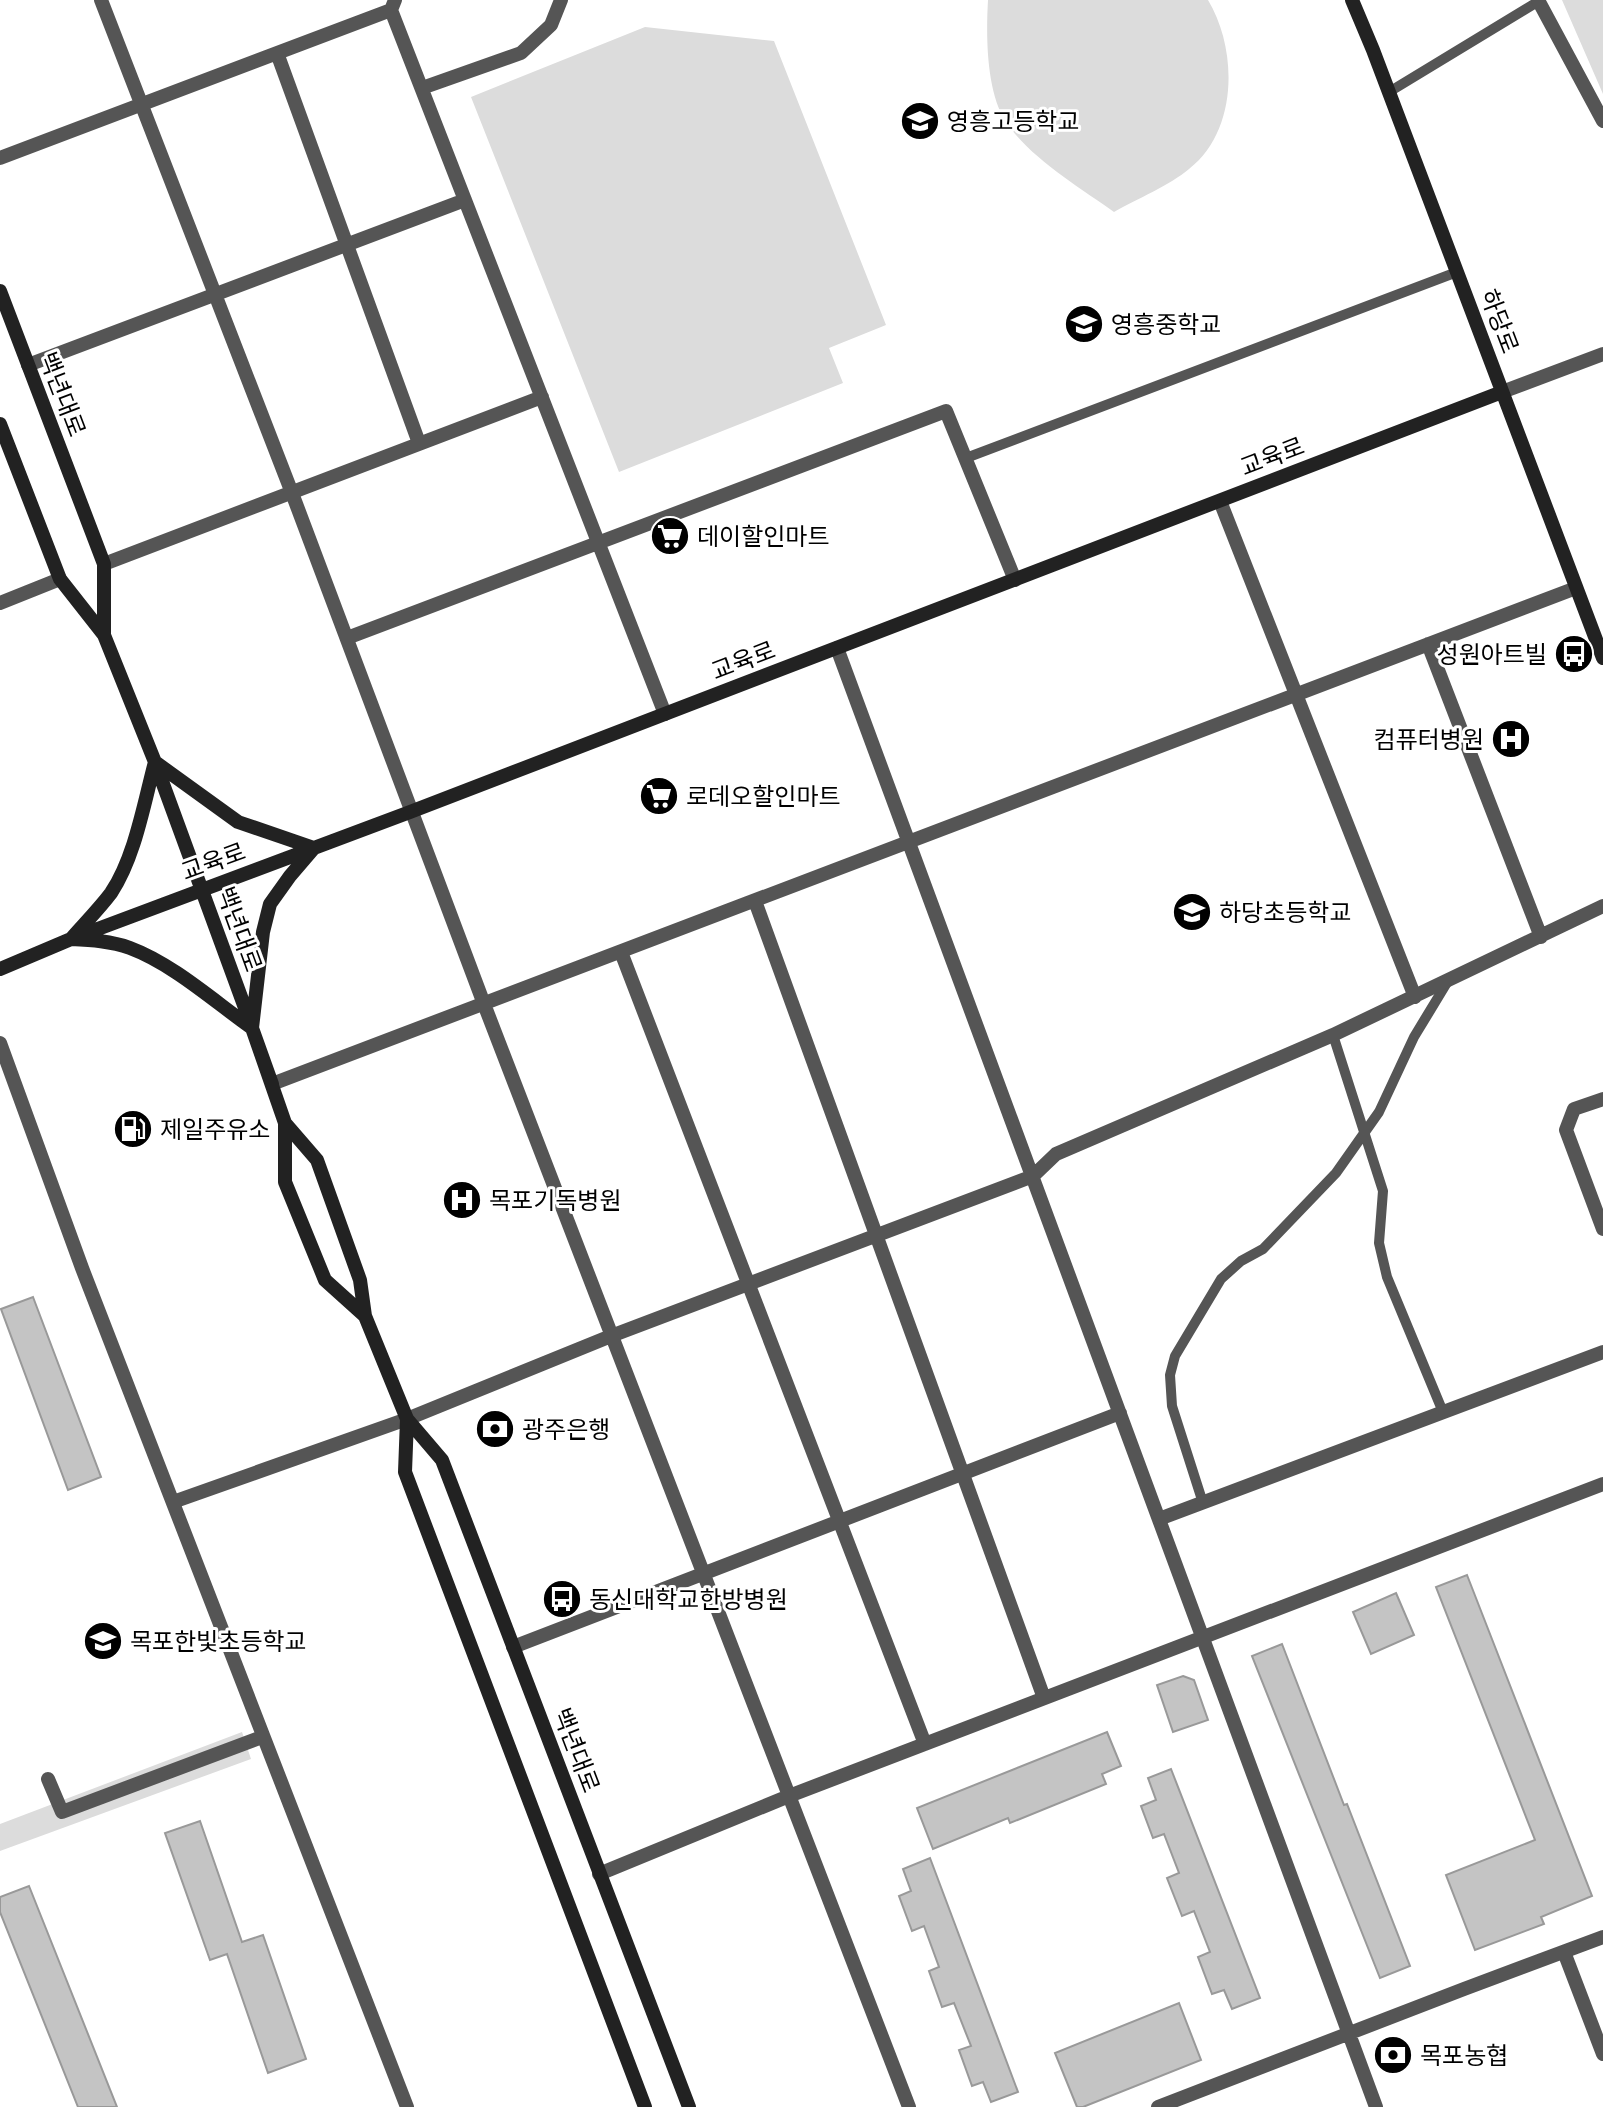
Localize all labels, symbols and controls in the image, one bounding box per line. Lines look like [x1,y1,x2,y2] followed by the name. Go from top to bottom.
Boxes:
[899,100,941,142] school or university icon: 영흥고등학교
[947,106,1079,136] place label: 영흥고등학교
[1474,285,1526,357] street label: 하당로
[1063,303,1105,345] school or university icon: 영흥중학교
[1111,309,1221,339] place label: 영흥중학교
[33,347,93,441] street label: 백년대로
[1236,430,1308,482] street label: 교육로
[649,515,691,557] supermarket icon: 데이할인마트
[697,521,829,551] place label: 데이할인마트
[1553,633,1595,675] bus stop icon: 성원아트빌
[707,634,779,686] street label: 교육로
[1437,639,1547,669] place label: 성원아트빌
[1490,718,1532,760] hospital icon: 컴퓨터병원
[1374,724,1484,754] place label: 컴퓨터병원
[638,775,680,817] supermarket icon: 로데오할인마트
[686,781,841,811] place label: 로데오할인마트
[177,836,249,886] street label: 교육로
[211,882,269,976] street label: 백년대로
[1171,891,1213,933] school or university icon: 하당초등학교
[1219,897,1351,927] place label: 하당초등학교
[112,1108,154,1150] fuel station icon: 제일주유소
[160,1114,270,1144] place label: 제일주유소
[441,1179,483,1221] hospital icon: 목포기독병원
[489,1185,621,1215] place label: 목포기독병원
[474,1408,516,1450] bank icon: 광주은행
[522,1414,610,1444] place label: 광주은행
[541,1578,583,1620] bus stop icon: 동신대학교한방병원
[589,1584,788,1614] place label: 동신대학교한방병원
[82,1620,124,1662] school or university icon: 목포한빛초등학교
[130,1626,307,1656] place label: 목포한빛초등학교
[547,1703,607,1797] street label: 백년대로
[1372,2034,1414,2076] bank icon: 목포농협
[1420,2040,1508,2070] place label: 목포농협

